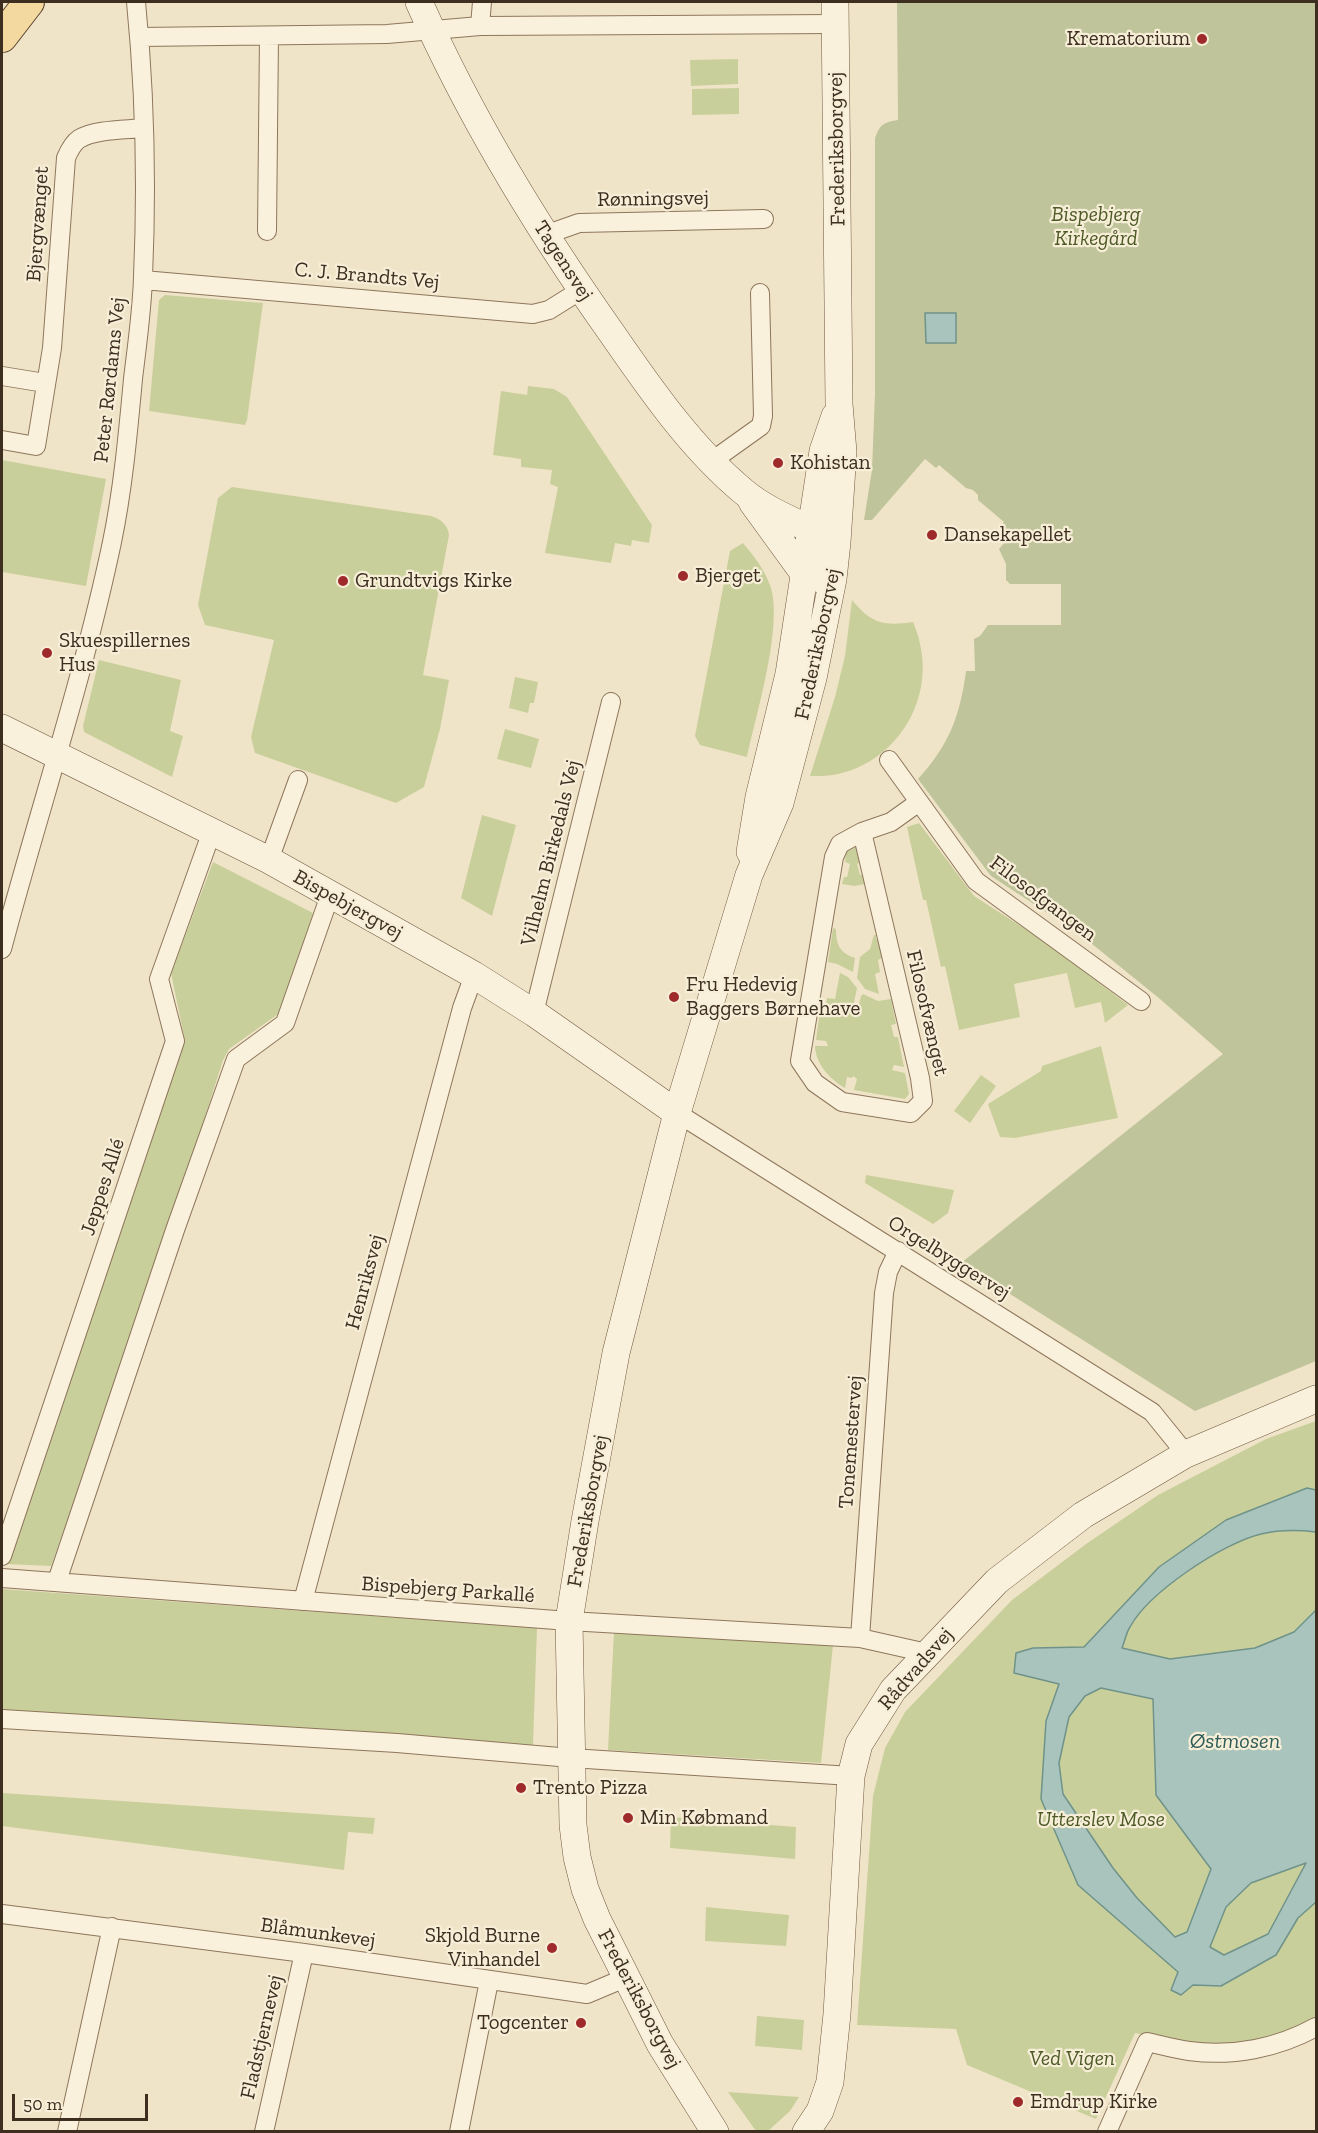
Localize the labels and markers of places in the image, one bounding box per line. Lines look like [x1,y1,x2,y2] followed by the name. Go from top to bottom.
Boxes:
[1066,26,1190,52] place label: Krematorium
[1195,32,1209,46] marker: Krematorium
[790,450,871,476] place label: Kohistan
[771,456,785,470] marker: Kohistan
[944,522,1071,548] place label: Dansekapellet
[925,528,939,542] marker: Dansekapellet
[695,563,761,589] place label: Bjerget
[355,568,512,594] place label: Grundtvigs Kirke
[676,569,690,583] marker: Bjerget
[336,574,350,588] marker: Grundtvigs Kirke
[59,628,190,678] place label: Skuespillernes Hus
[40,646,54,660] marker: Skuespillernes Hus
[686,972,860,1022] place label: Fru Hedevig Baggers Børnehave
[667,990,681,1004] marker: Fru Hedevig Baggers Børnehave
[533,1775,647,1801] place label: Trento Pizza
[514,1781,528,1795] marker: Trento Pizza
[640,1805,768,1831] place label: Min Købmand
[621,1811,635,1825] marker: Min Købmand
[425,1923,540,1973] place label: Skjold Burne Vinhandel
[545,1941,559,1955] marker: Skjold Burne Vinhandel
[477,2010,569,2036] place label: Togcenter
[574,2016,588,2030] marker: Togcenter
[1030,2089,1157,2115] place label: Emdrup Kirke
[1011,2095,1025,2109] marker: Emdrup Kirke

